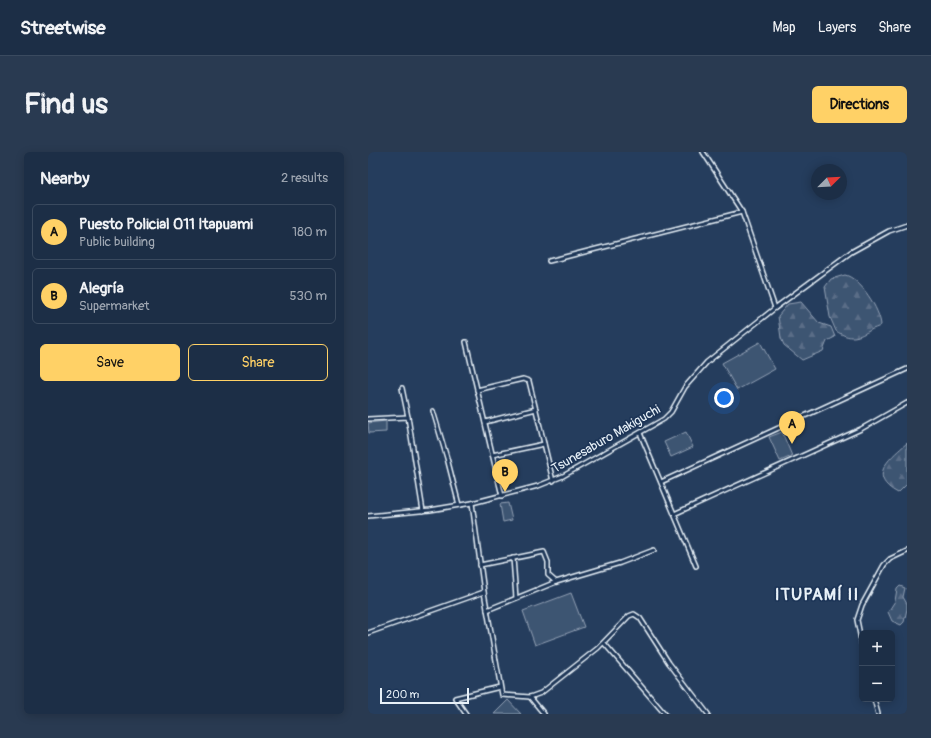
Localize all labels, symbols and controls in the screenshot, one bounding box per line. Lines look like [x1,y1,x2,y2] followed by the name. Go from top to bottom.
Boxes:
[20,16,106,40] text: Streetwise
[773,19,796,36] text: Map
[818,19,856,36] text: Layers
[878,19,911,36] text: Share
[812,86,907,123] button: Directions
[24,87,108,122] text: Find us
[811,164,847,200] north arrow
[40,168,89,189] text: Nearby
[281,170,328,186] text: 2 results
[79,215,253,234] text: Puesto Policial 011 Itapuami
[50,224,58,240] text: A
[292,224,327,240] text: 180 m
[79,234,155,250] text: Public building
[79,279,124,298] text: Alegría
[50,288,58,304] text: B
[289,288,327,304] text: 530 m
[79,298,150,314] text: Supermarket
[40,344,180,381] button: Save
[188,344,328,381] button: Share
[714,388,734,408] your location
[549,401,663,477] street label: Tsunesaburo Makiguchi
[779,411,805,444] pin: A
[492,459,518,492] pin: B
[775,584,859,605] district label: ITUPAMÍ II
[859,630,895,702] map controls
[859,630,895,666] button: +
[859,666,895,702] button: −
[380,686,469,705] scale bar
[386,688,419,701] text: 200 m

